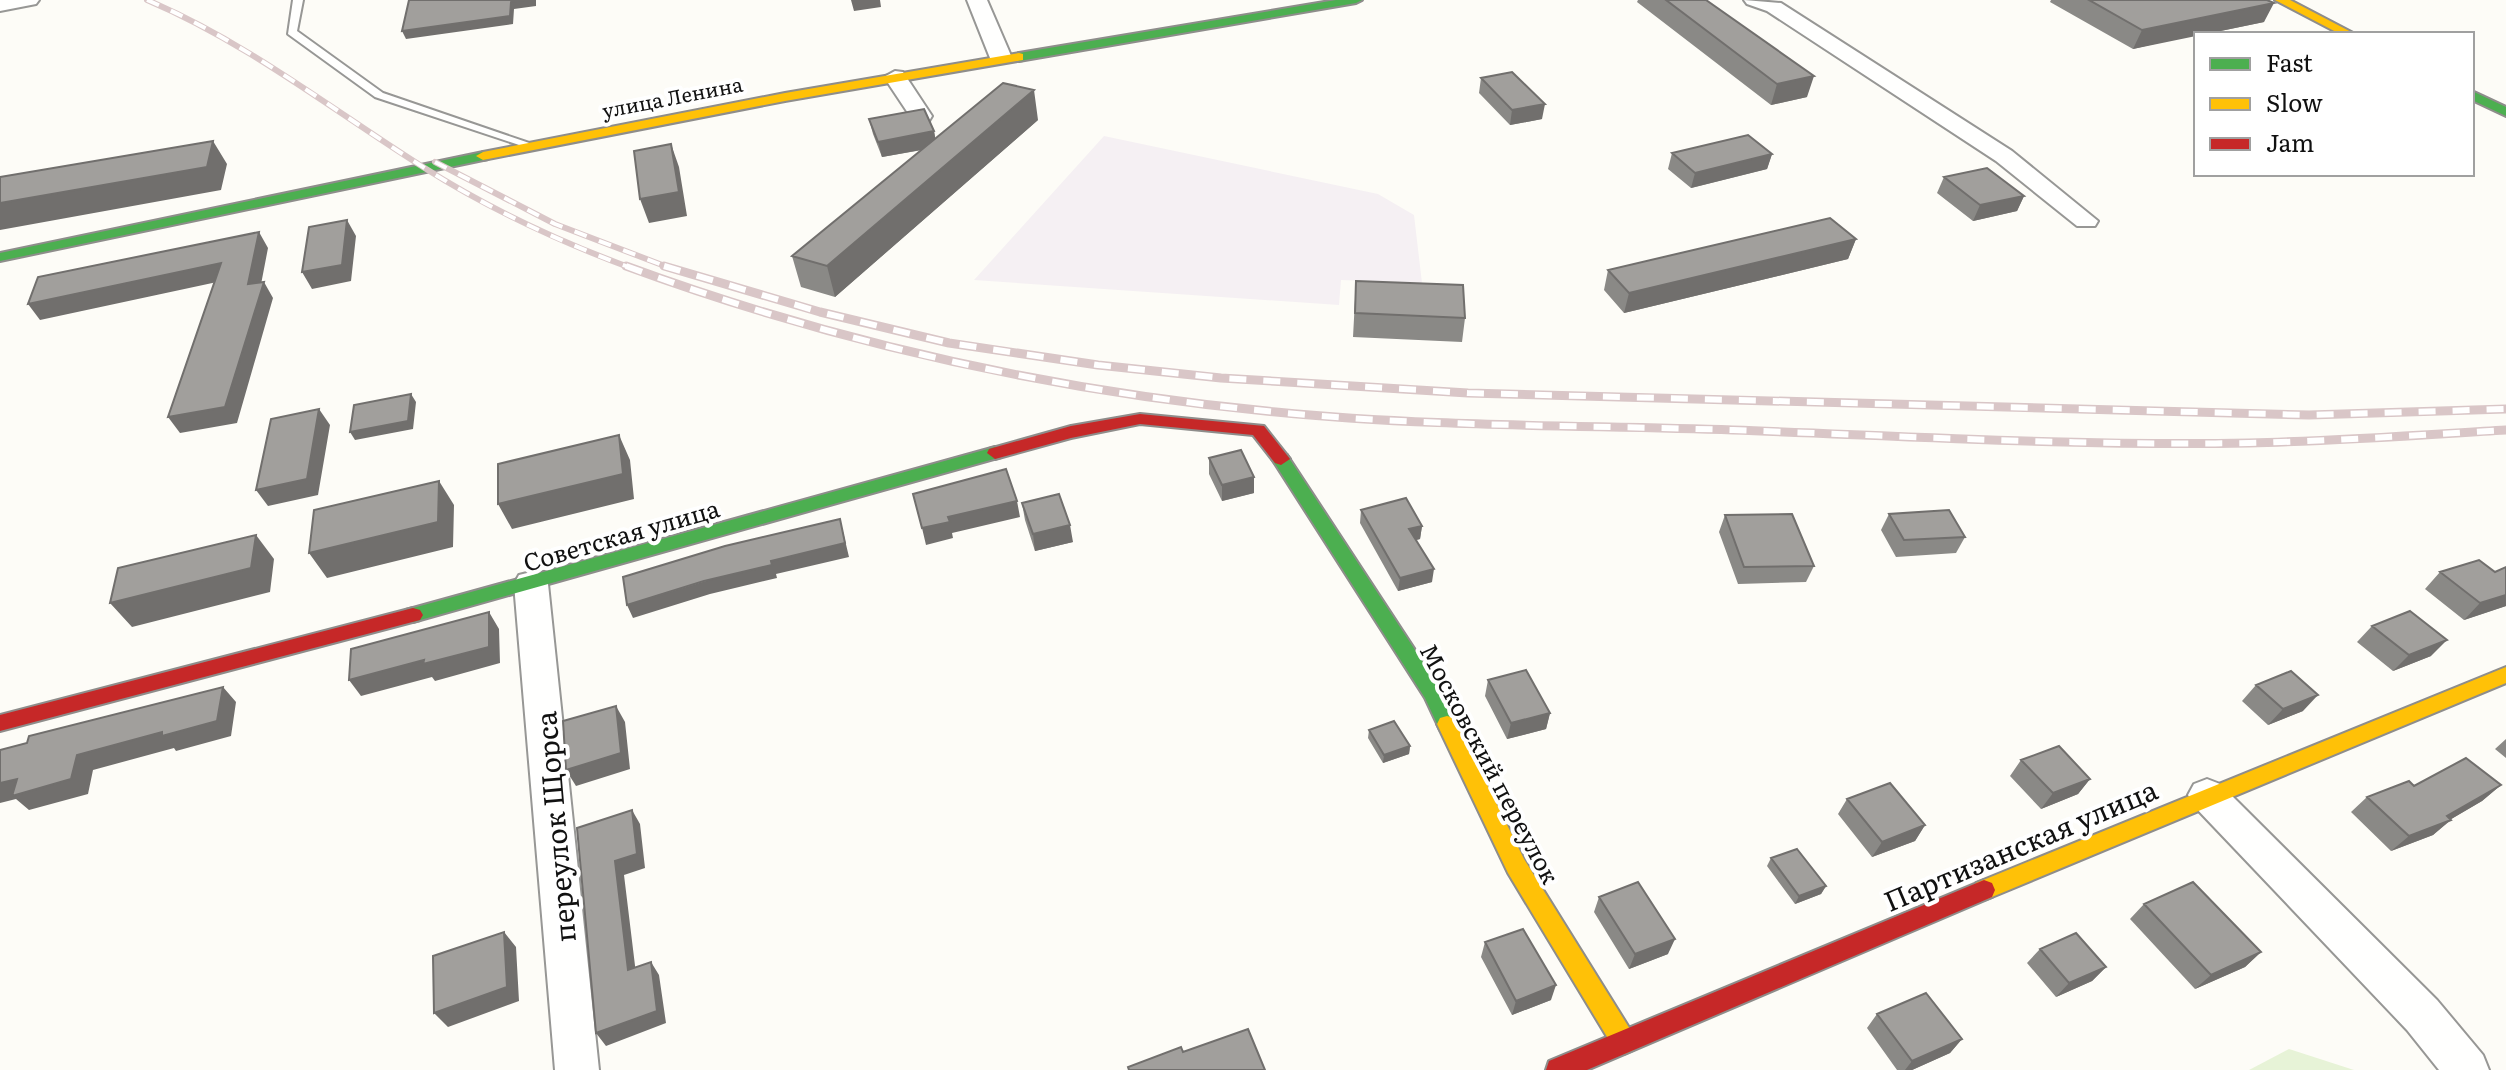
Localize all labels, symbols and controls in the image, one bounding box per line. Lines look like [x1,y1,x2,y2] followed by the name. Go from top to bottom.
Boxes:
[2194,32,2474,176] legend
[2266,44,2313,79] text: Fast
[599,68,745,124] street label: улица Ленина
[2266,84,2323,119] text: Slow
[2266,124,2314,159] text: Jam
[519,489,723,579] street label: Советская улица
[1413,637,1569,889] street label: Московский переулок
[523,710,585,944] street label: переулок Щорса
[1877,767,2163,921] street label: Партизанская улица

